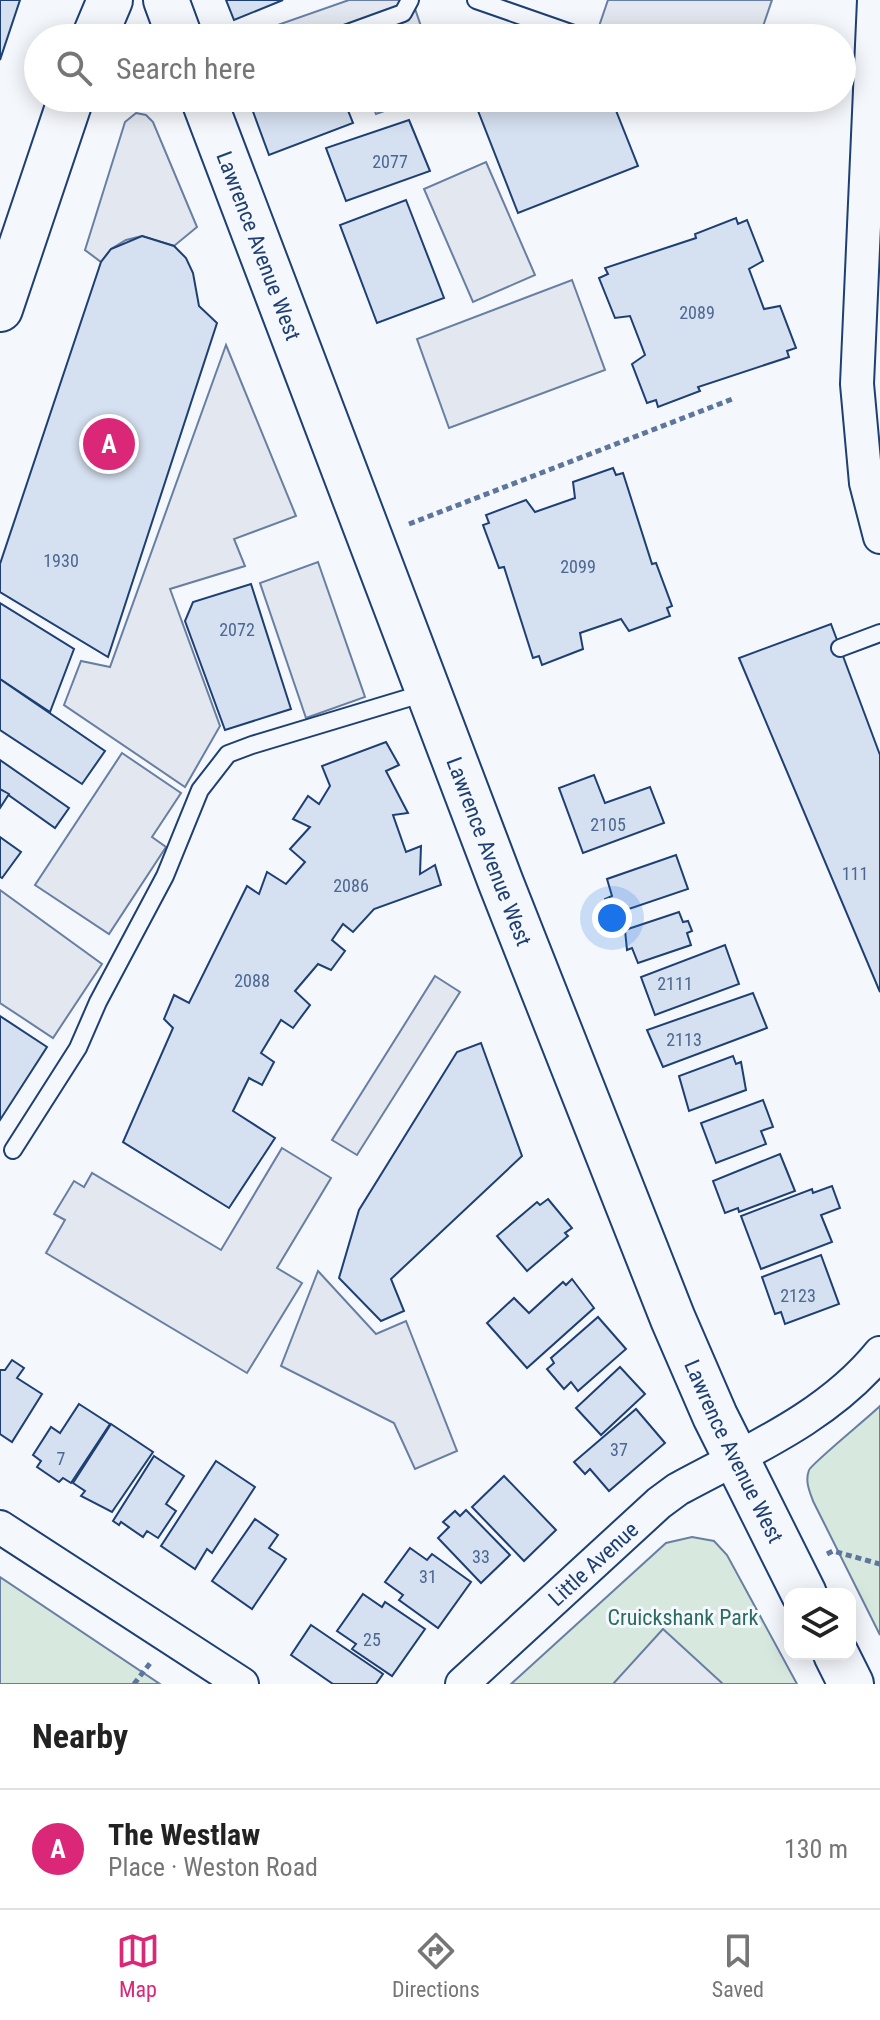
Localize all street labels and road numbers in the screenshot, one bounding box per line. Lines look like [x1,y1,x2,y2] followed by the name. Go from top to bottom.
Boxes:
[212,148,306,344] street label: Lawrence Avenue West
[442,754,537,949] street label: Lawrence Avenue West
[680,1356,789,1547] street label: Lawrence Avenue West
[543,1516,643,1611] street label: Little Avenue

